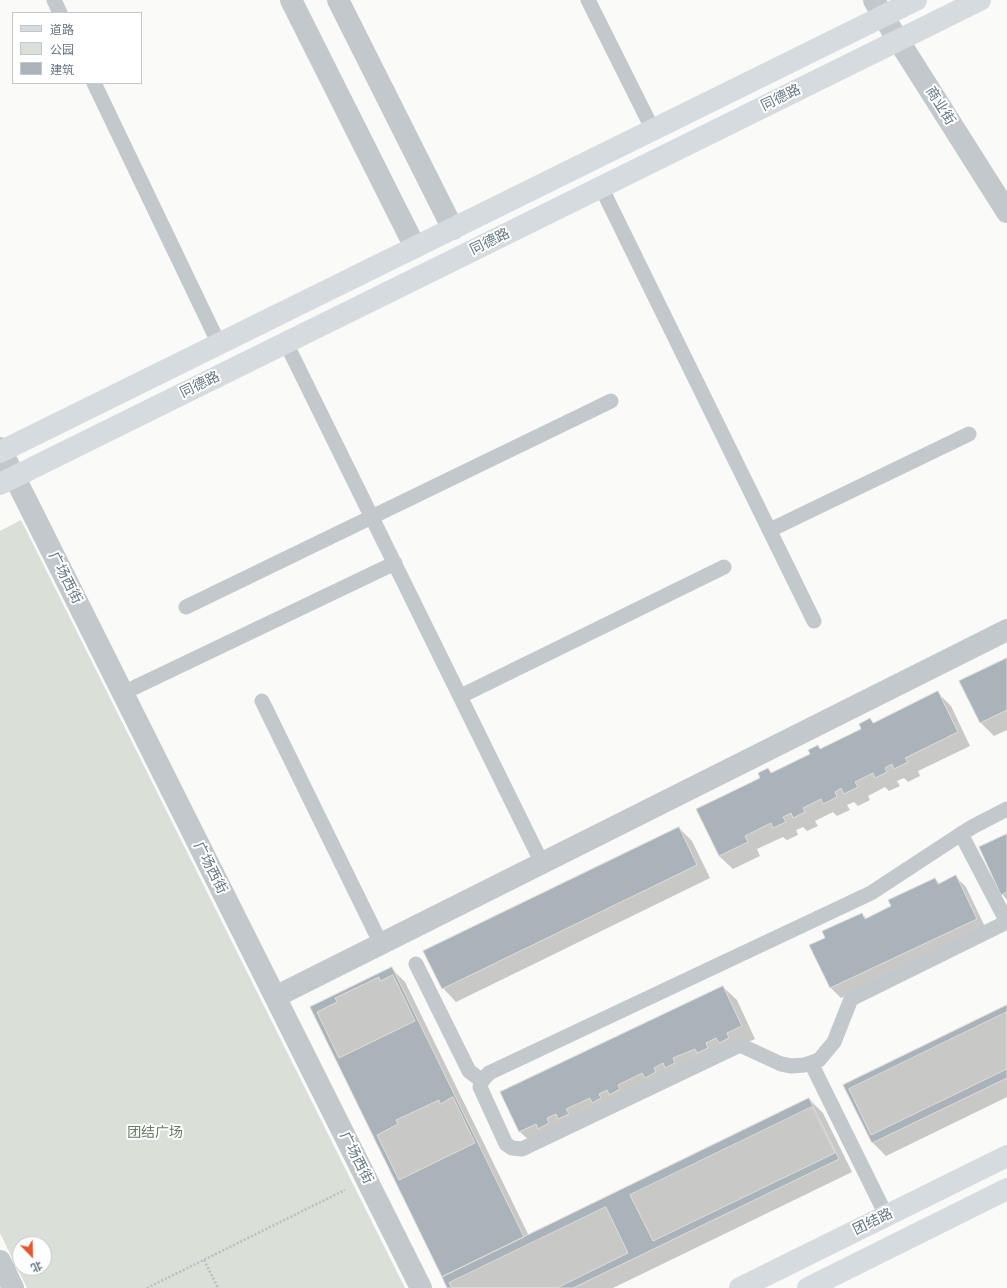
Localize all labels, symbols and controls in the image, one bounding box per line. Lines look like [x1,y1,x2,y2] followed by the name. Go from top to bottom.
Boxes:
[12,12,142,84] legend
[50,23,74,37] text: 道路
[50,43,74,57] text: 公园
[50,63,74,77] text: 建筑
[758,81,804,115] street label: 同德路
[922,84,958,128] street label: 商业街
[467,225,513,259] street label: 同德路
[177,368,223,402] street label: 同德路
[45,549,85,607] street label: 广场西街
[190,839,230,897] street label: 广场西街
[127,1125,183,1141] park label: 团结广场
[336,1129,376,1187] street label: 广场西街
[850,1205,896,1239] street label: 团结路
[12,1236,52,1276] north arrow
[29,1258,44,1275] text: 北

